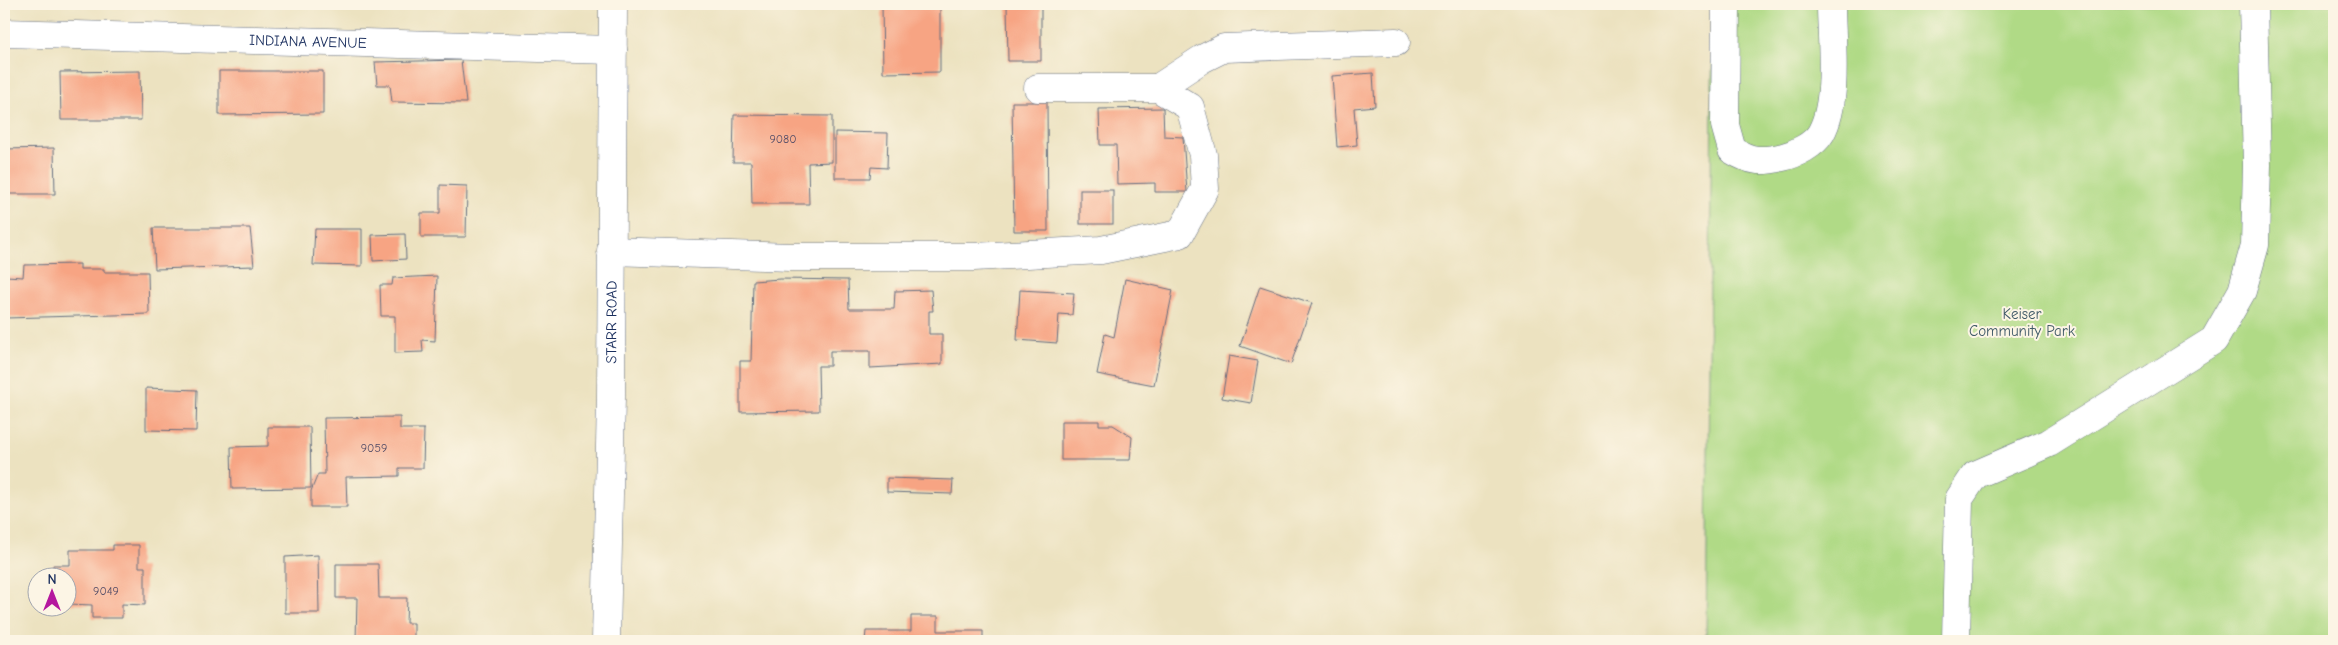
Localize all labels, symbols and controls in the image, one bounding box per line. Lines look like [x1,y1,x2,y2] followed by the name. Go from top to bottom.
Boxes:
[249,31,367,52] street label: INDIANA AVENUE
[769,132,797,146] house number: 9080
[602,280,621,364] street label: STARR ROAD
[1969,305,2076,340] park label: Keiser Community Park
[361,441,387,455] house number: 9059
[28,568,78,618] north arrow
[47,571,57,588] text: N
[93,584,119,598] house number: 9049

